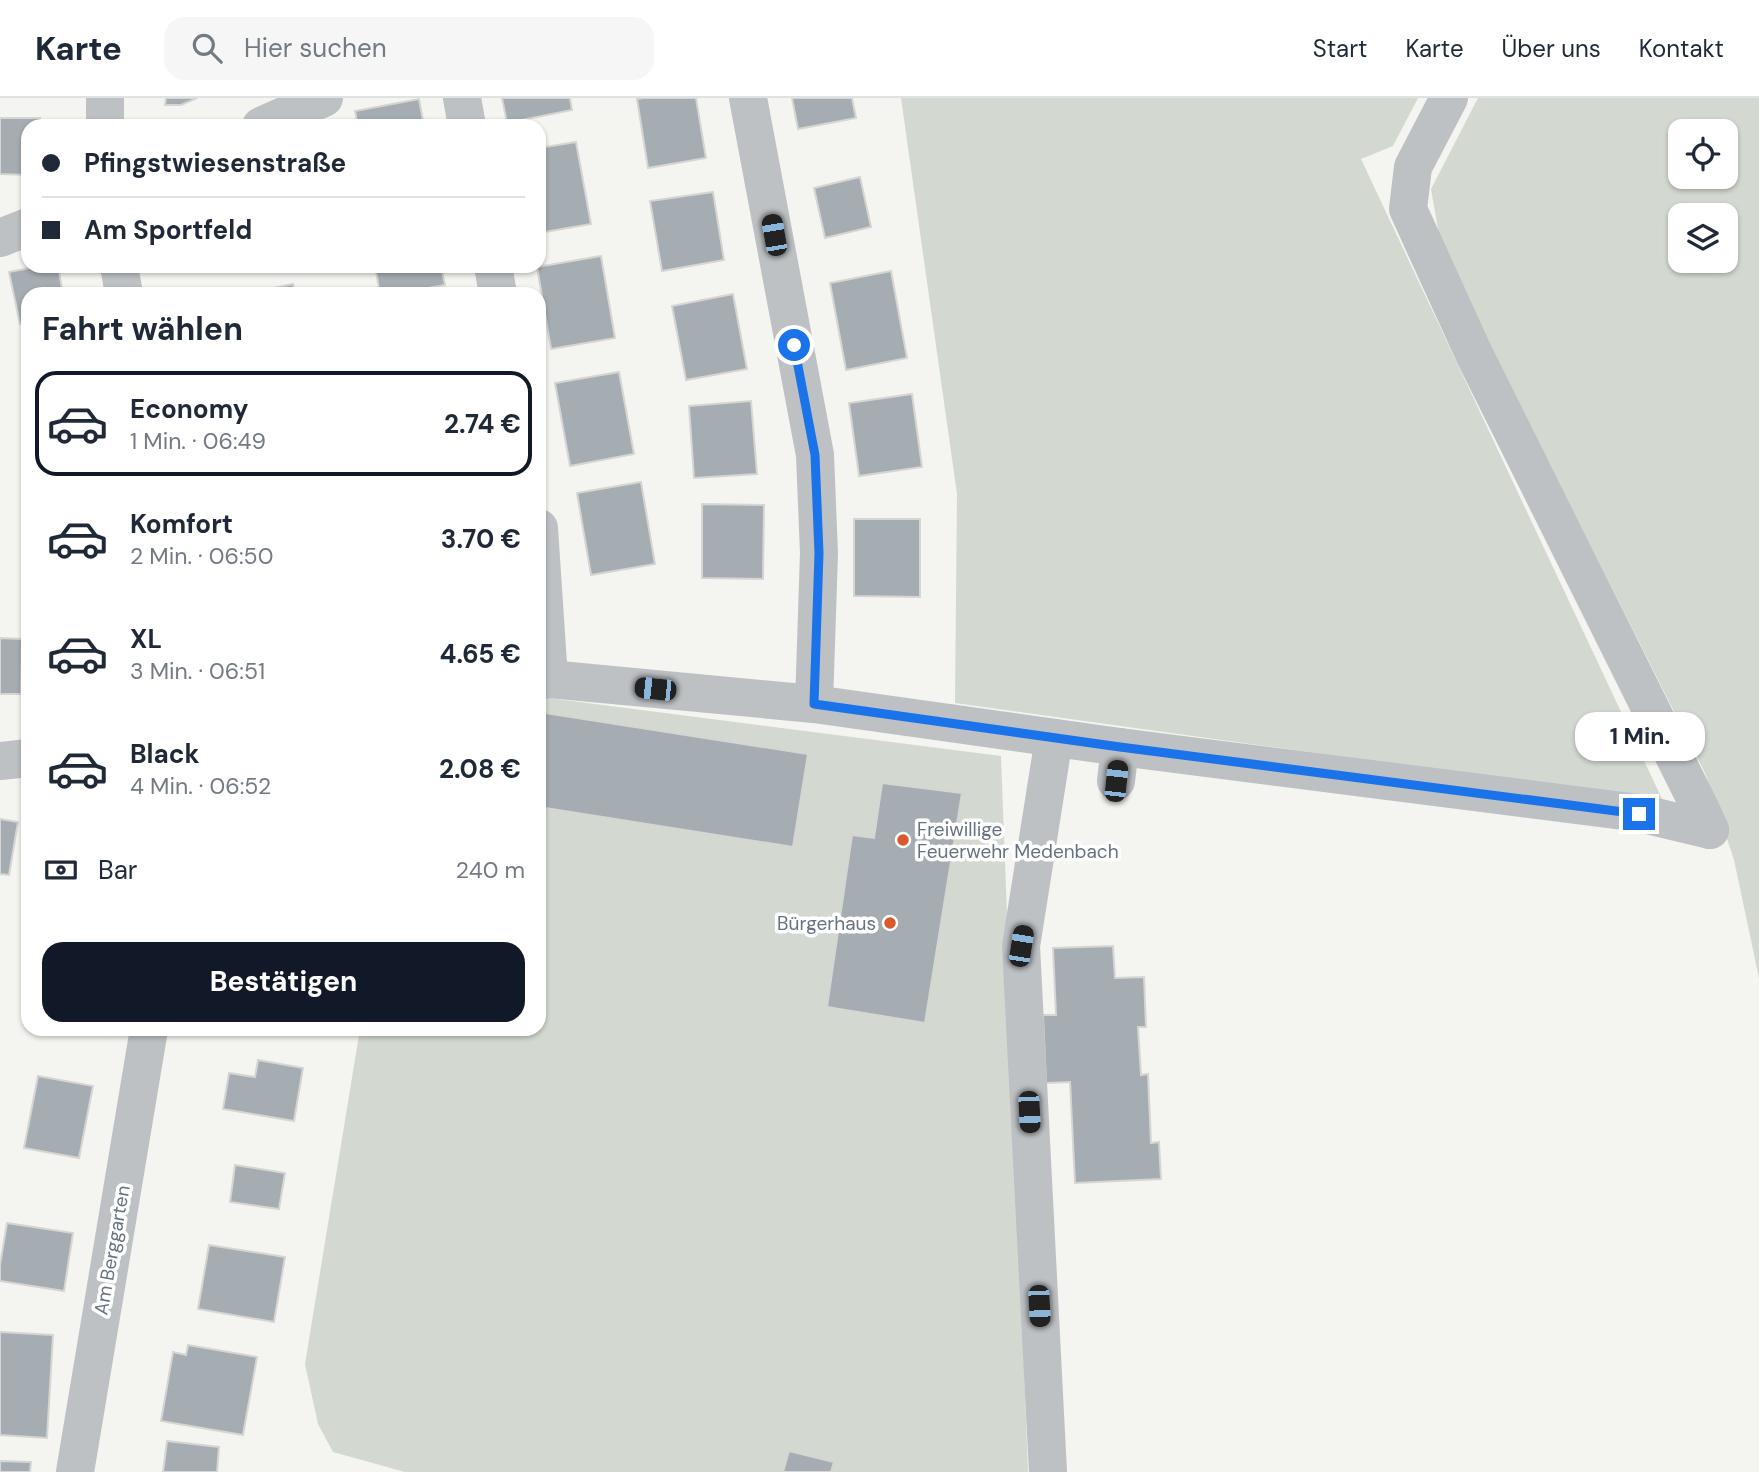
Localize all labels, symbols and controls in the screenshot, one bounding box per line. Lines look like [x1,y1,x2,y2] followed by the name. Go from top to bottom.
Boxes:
[164,17,654,80] search box
[35,27,122,70] text: Karte
[188,29,226,67] icon: search
[244,31,387,65] text: Hier suchen
[1313,33,1367,64] text: Start
[1405,33,1464,64] text: Karte
[1502,33,1601,64] text: Über uns
[1639,33,1724,64] text: Kontakt
[1668,119,1738,273] map controls
[1668,119,1738,189] button: locate
[84,146,346,180] text: Pfingstwiesenstraße
[1668,203,1738,273] button: layers
[761,212,788,258] car
[84,213,252,247] text: Am Sportfeld
[42,308,243,350] text: Fahrt wählen
[778,329,810,361] route start
[46,392,109,455] icon: car
[130,392,248,426] text: Economy
[444,407,521,441] text: 2.74 €
[130,426,266,456] text: 1 Min. · 06:49
[46,507,109,570] icon: car
[130,507,233,541] text: Komfort
[441,522,521,556] text: 3.70 €
[130,541,273,571] text: 2 Min. · 06:50
[46,622,109,685] icon: car
[130,622,162,656] text: XL
[440,637,521,671] text: 4.65 €
[130,656,265,686] text: 3 Min. · 06:51
[634,676,677,702] car
[1574,712,1704,762] callout: 1 Min.
[1610,721,1670,751] text: 1 Min.
[46,737,109,800] icon: car
[130,737,200,771] text: Black
[439,752,521,786] text: 2.08 €
[1104,759,1129,803] car
[130,771,271,801] text: 4 Min. · 06:52
[1623,798,1655,830] route end
[917,817,1119,864] place label: Freiwillige Feuerwehr Medenbach
[895,832,911,848] marker: Freiwillige Feuerwehr Medenbach
[42,851,80,889] icon: cash
[98,853,137,887] text: Bar
[456,855,525,885] text: 240 m
[777,911,876,936] place label: Bürgerhaus
[882,915,898,931] marker: Bürgerhaus
[1008,924,1035,968] car
[42,942,525,1022] button: Bestätigen
[1018,1090,1041,1134] car
[88,1183,136,1317] street label: Am Berggarten
[1028,1284,1051,1328] car

